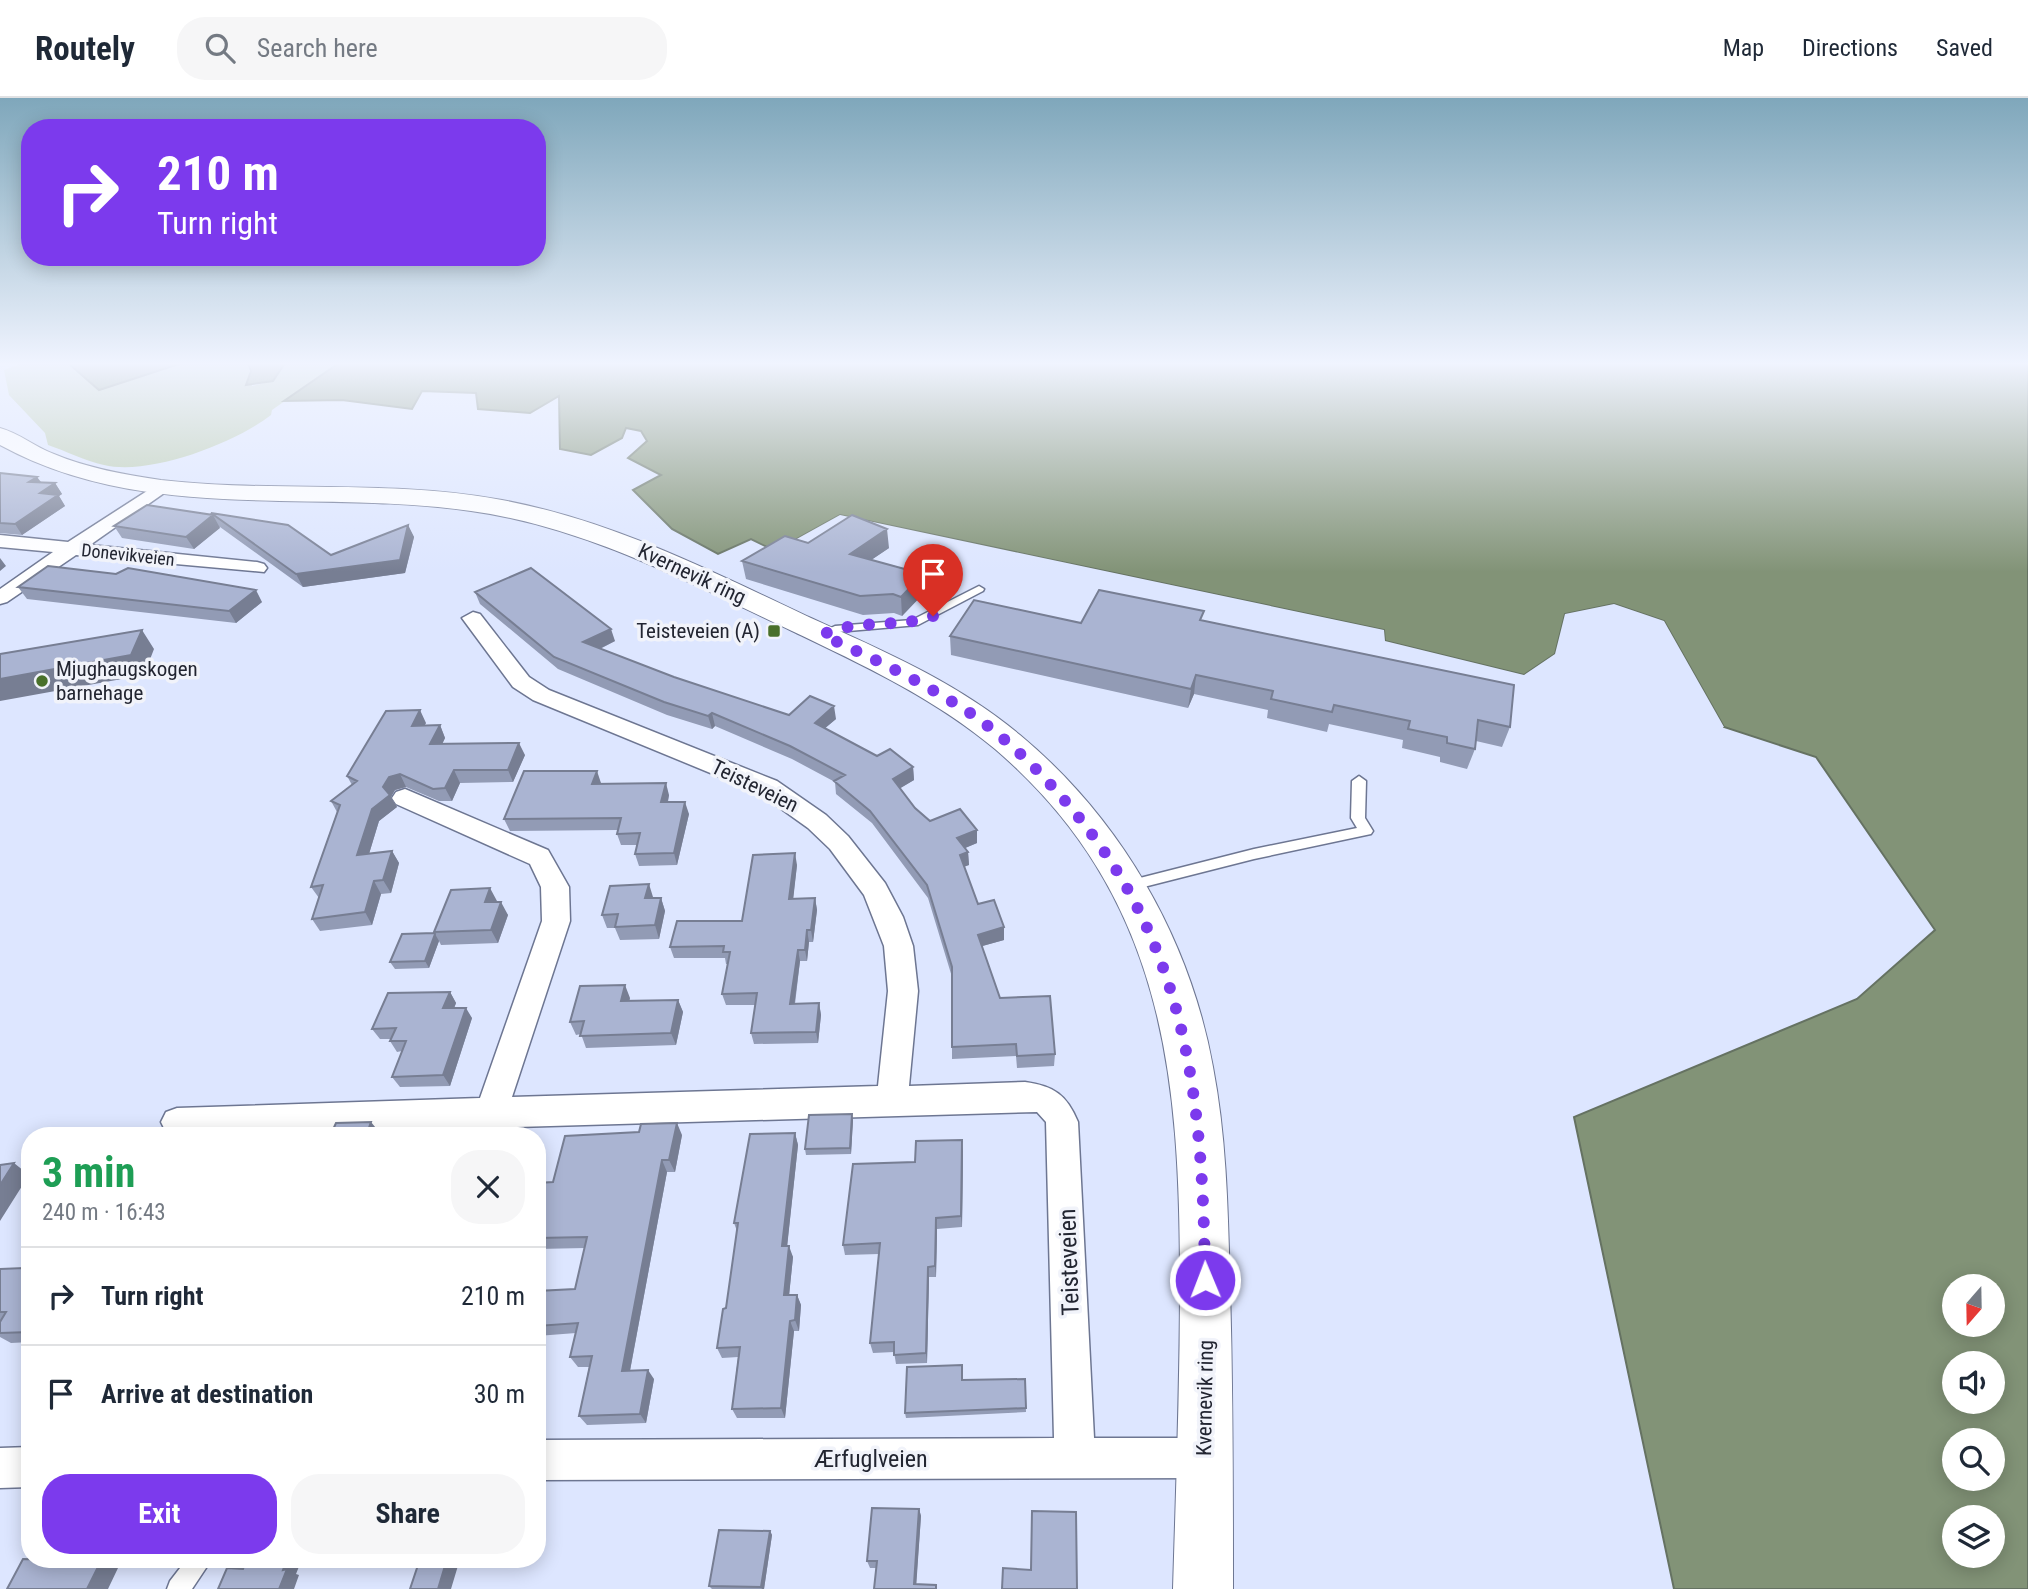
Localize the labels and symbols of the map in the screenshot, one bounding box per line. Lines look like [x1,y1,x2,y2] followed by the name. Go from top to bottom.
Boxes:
[80,539,176,570] street label: Donevikveien
[634,539,750,609] street label: Kvernevik ring
[903,544,963,616] pin
[636,619,760,643] place label: Teisteveien (A)
[766,623,782,639] marker: Teisteveien (A)
[56,657,198,705] place label: Mjughaugskogen barnehage
[34,673,50,689] marker: Mjughaugskogen barnehage
[708,755,802,817] street label: Teisteveien
[1053,1208,1085,1316] street label: Teisteveien
[1168,1243,1242,1317] position arrow
[1942,1274,2006,1337] north arrow
[1192,1340,1218,1456] street label: Kvernevik ring
[813,1445,928,1473] street label: Ærfuglveien

